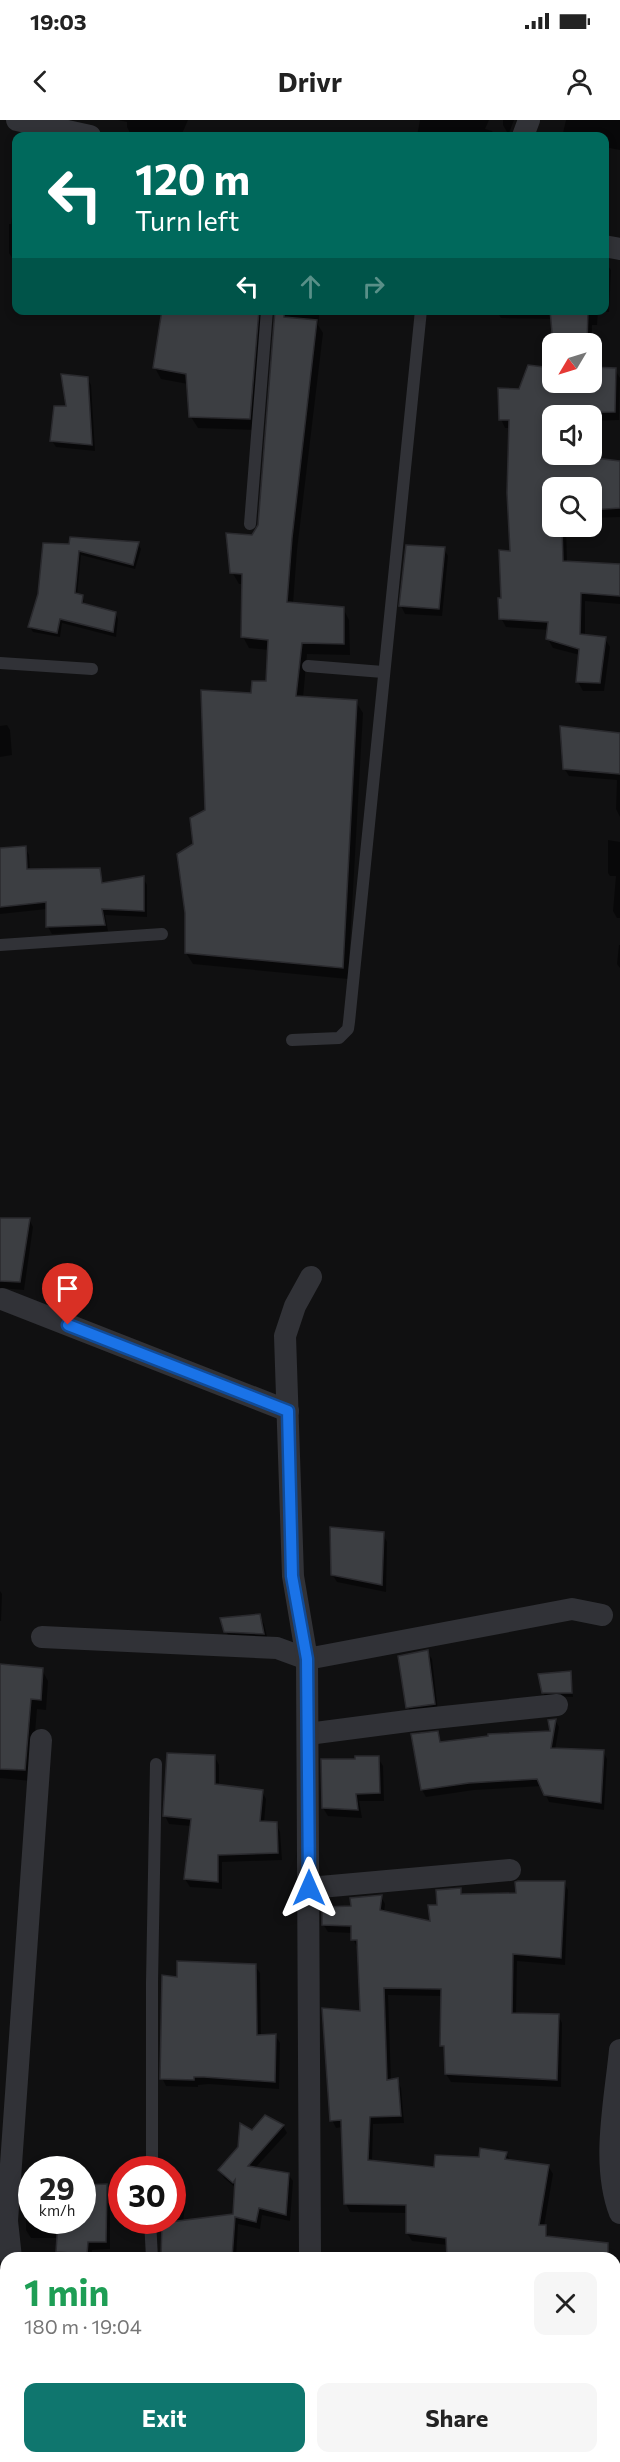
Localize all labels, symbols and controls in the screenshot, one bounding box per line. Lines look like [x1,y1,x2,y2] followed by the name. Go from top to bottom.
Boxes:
[30,8,87,35] text: 19:03
[24,65,57,98] icon: back
[278,65,342,98] text: Drivr
[563,65,596,98] icon: person
[135,152,250,204] text: 120 m
[36,156,114,234] icon: left
[135,204,239,237] text: Turn left
[231,270,264,303] icon: left
[294,270,327,303] icon: ahead
[357,270,390,303] icon: right
[542,333,602,393] north arrow
[542,333,602,537] map controls
[542,405,602,465] button: sound
[542,477,602,537] button: search
[42,1263,93,1325] pin
[51,1272,84,1305] icon: arrive
[277,1856,341,1920] position arrow
[108,2156,186,2234] speed limit sign: 30
[39,2169,75,2206] text: 29
[39,2201,75,2219] text: km/h
[24,2269,109,2313] text: 1 min
[534,2272,597,2335] button: close
[24,2314,142,2338] text: 180 m · 19:04
[24,2383,305,2452] button: Exit
[317,2383,597,2452] button: Share

